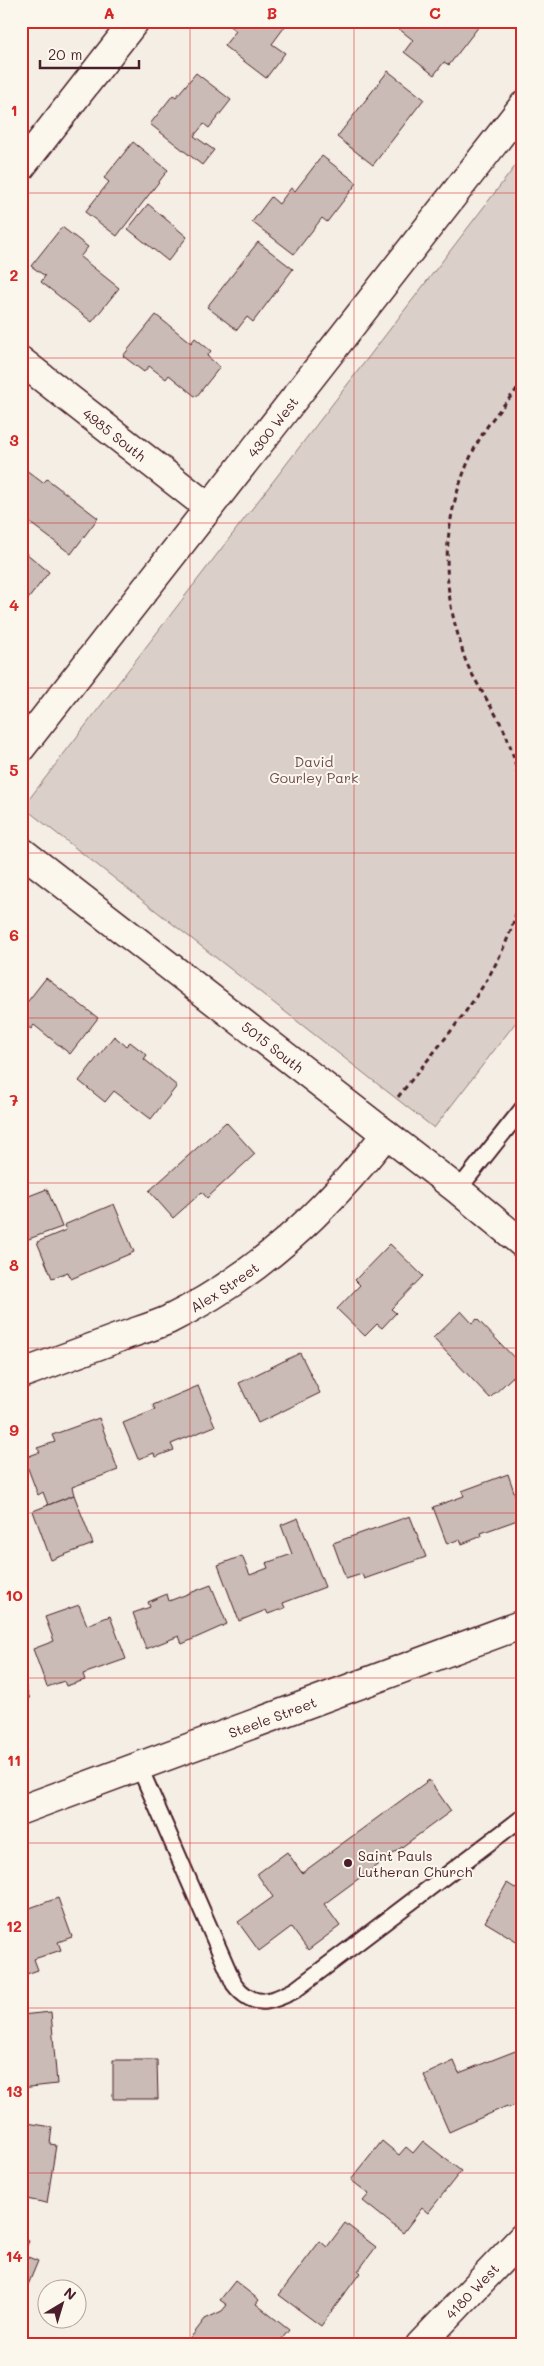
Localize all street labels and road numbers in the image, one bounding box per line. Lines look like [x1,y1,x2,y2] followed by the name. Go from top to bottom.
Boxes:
[243,392,302,461] street label: 4300 West
[79,404,150,465] street label: 4985 South
[238,1016,308,1077] street label: 5015 South
[187,1257,262,1316] street label: Alex Street
[226,1692,319,1742] street label: Steele Street
[441,2259,503,2323] street label: 4180 West

